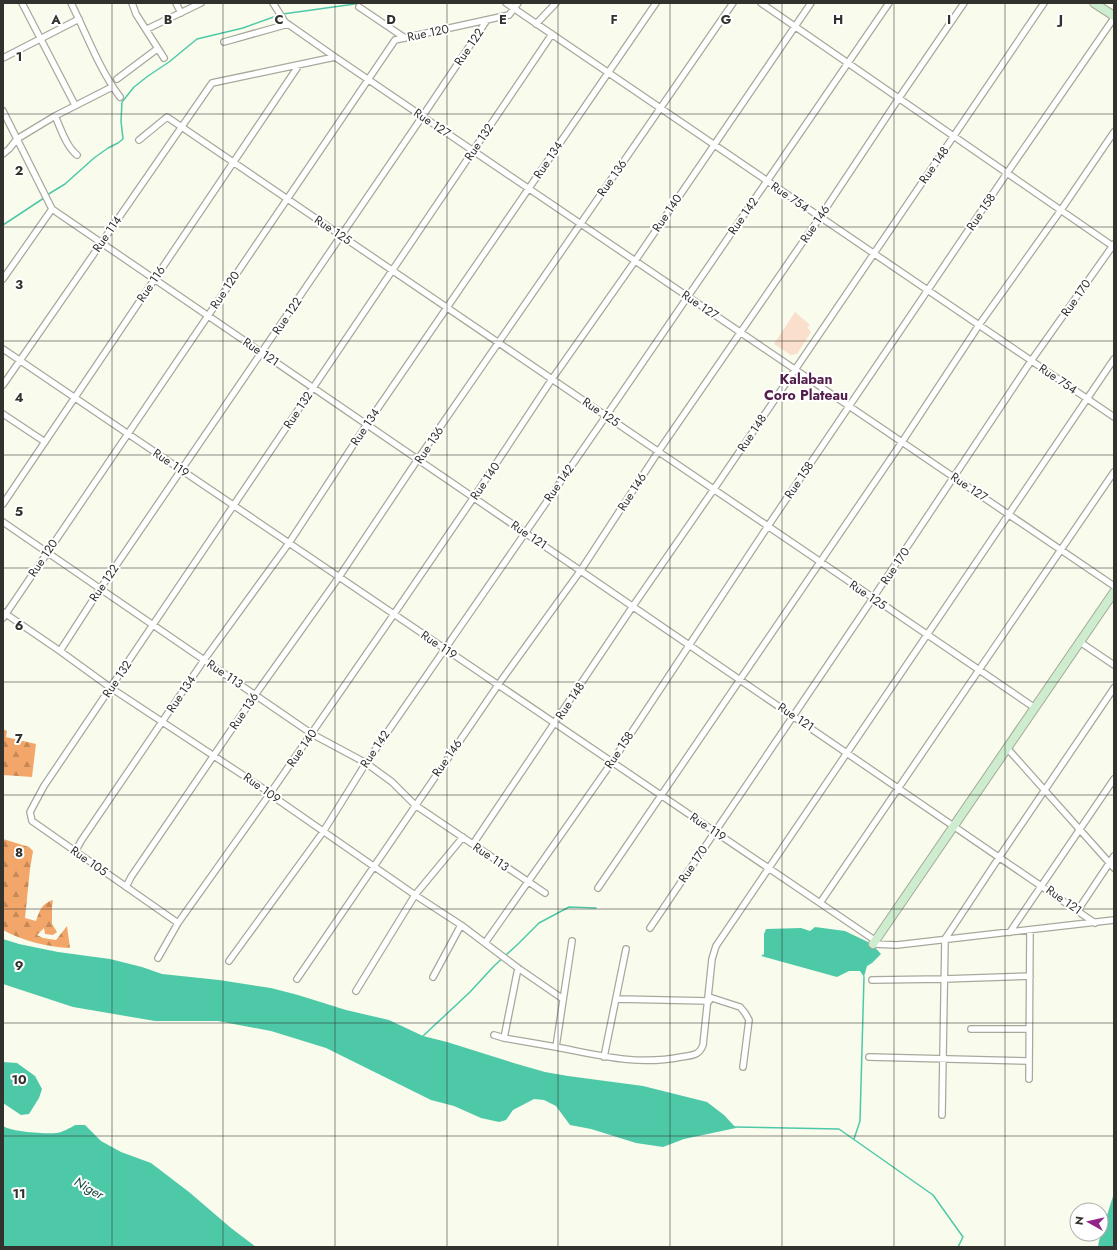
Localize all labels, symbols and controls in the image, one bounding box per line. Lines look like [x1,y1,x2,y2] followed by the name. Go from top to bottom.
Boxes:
[50,10,61,29] text: A
[164,10,173,29] text: B
[274,10,284,29] text: C
[386,10,396,29] text: D
[499,10,507,29] text: E
[610,10,618,29] text: F
[721,10,732,29] text: G
[833,10,843,29] text: H
[947,10,951,29] text: I
[1056,10,1063,29] text: J
[405,20,451,46] street label: Rue 120
[450,24,488,69] street label: Rue 122
[16,47,22,66] text: 1
[410,104,455,142] street label: Rue 127
[460,120,498,164] street label: Rue 132
[529,138,567,182] street label: Rue 134
[915,143,953,187] street label: Rue 148
[593,156,631,200] street label: Rue 136
[15,161,23,180] text: 2
[767,178,813,216] street label: Rue 754
[648,190,686,236] street label: Rue 140
[962,190,1000,234] street label: Rue 158
[724,193,763,238] street label: Rue 142
[796,201,834,246] street label: Rue 146
[311,211,356,249] street label: Rue 125
[88,212,126,256] street label: Rue 114
[132,262,170,306] street label: Rue 116
[206,267,244,313] street label: Rue 120
[15,275,23,294] text: 3
[1057,276,1095,320] street label: Rue 170
[678,286,723,324] street label: Rue 127
[268,293,306,338] street label: Rue 122
[239,333,283,371] street label: Rue 121
[1035,360,1081,398] street label: Rue 754
[764,369,848,405] district label: Kalaban Coro Plateau
[14,388,24,407] text: 4
[279,388,317,432] street label: Rue 132
[579,393,624,431] street label: Rue 125
[346,405,384,449] street label: Rue 134
[733,411,771,455] street label: Rue 148
[410,423,448,467] street label: Rue 136
[149,444,193,482] street label: Rue 119
[466,458,504,504] street label: Rue 140
[780,458,818,502] street label: Rue 158
[540,460,579,505] street label: Rue 142
[947,468,992,506] street label: Rue 127
[613,469,651,515] street label: Rue 146
[15,502,23,521] text: 5
[507,516,551,554] street label: Rue 121
[24,535,62,581] street label: Rue 120
[876,544,914,588] street label: Rue 170
[85,560,123,605] street label: Rue 122
[846,576,891,614] street label: Rue 125
[15,616,24,635] text: 6
[417,626,461,664] street label: Rue 119
[203,655,247,693] street label: Rue 113
[98,657,136,701] street label: Rue 132
[162,672,200,716] street label: Rue 134
[551,679,589,723] street label: Rue 148
[225,689,263,733] street label: Rue 136
[774,698,818,736] street label: Rue 121
[282,725,322,771] street label: Rue 140
[356,726,394,771] street label: Rue 142
[600,728,638,772] street label: Rue 158
[15,729,23,748] text: 7
[428,736,466,780] street label: Rue 146
[240,768,284,808] street label: Rue 109
[686,808,730,846] street label: Rue 119
[469,838,513,876] street label: Rue 113
[67,842,112,881] street label: Rue 105
[674,842,712,886] street label: Rue 170
[15,843,23,862] text: 8
[1042,881,1086,919] street label: Rue 121
[15,956,24,975] text: 9
[11,1070,27,1089] text: 10
[71,1172,108,1204] water label: Niger
[12,1184,26,1203] text: 11
[1069,1202,1109,1242] north arrow
[1071,1215,1088,1226] text: N

